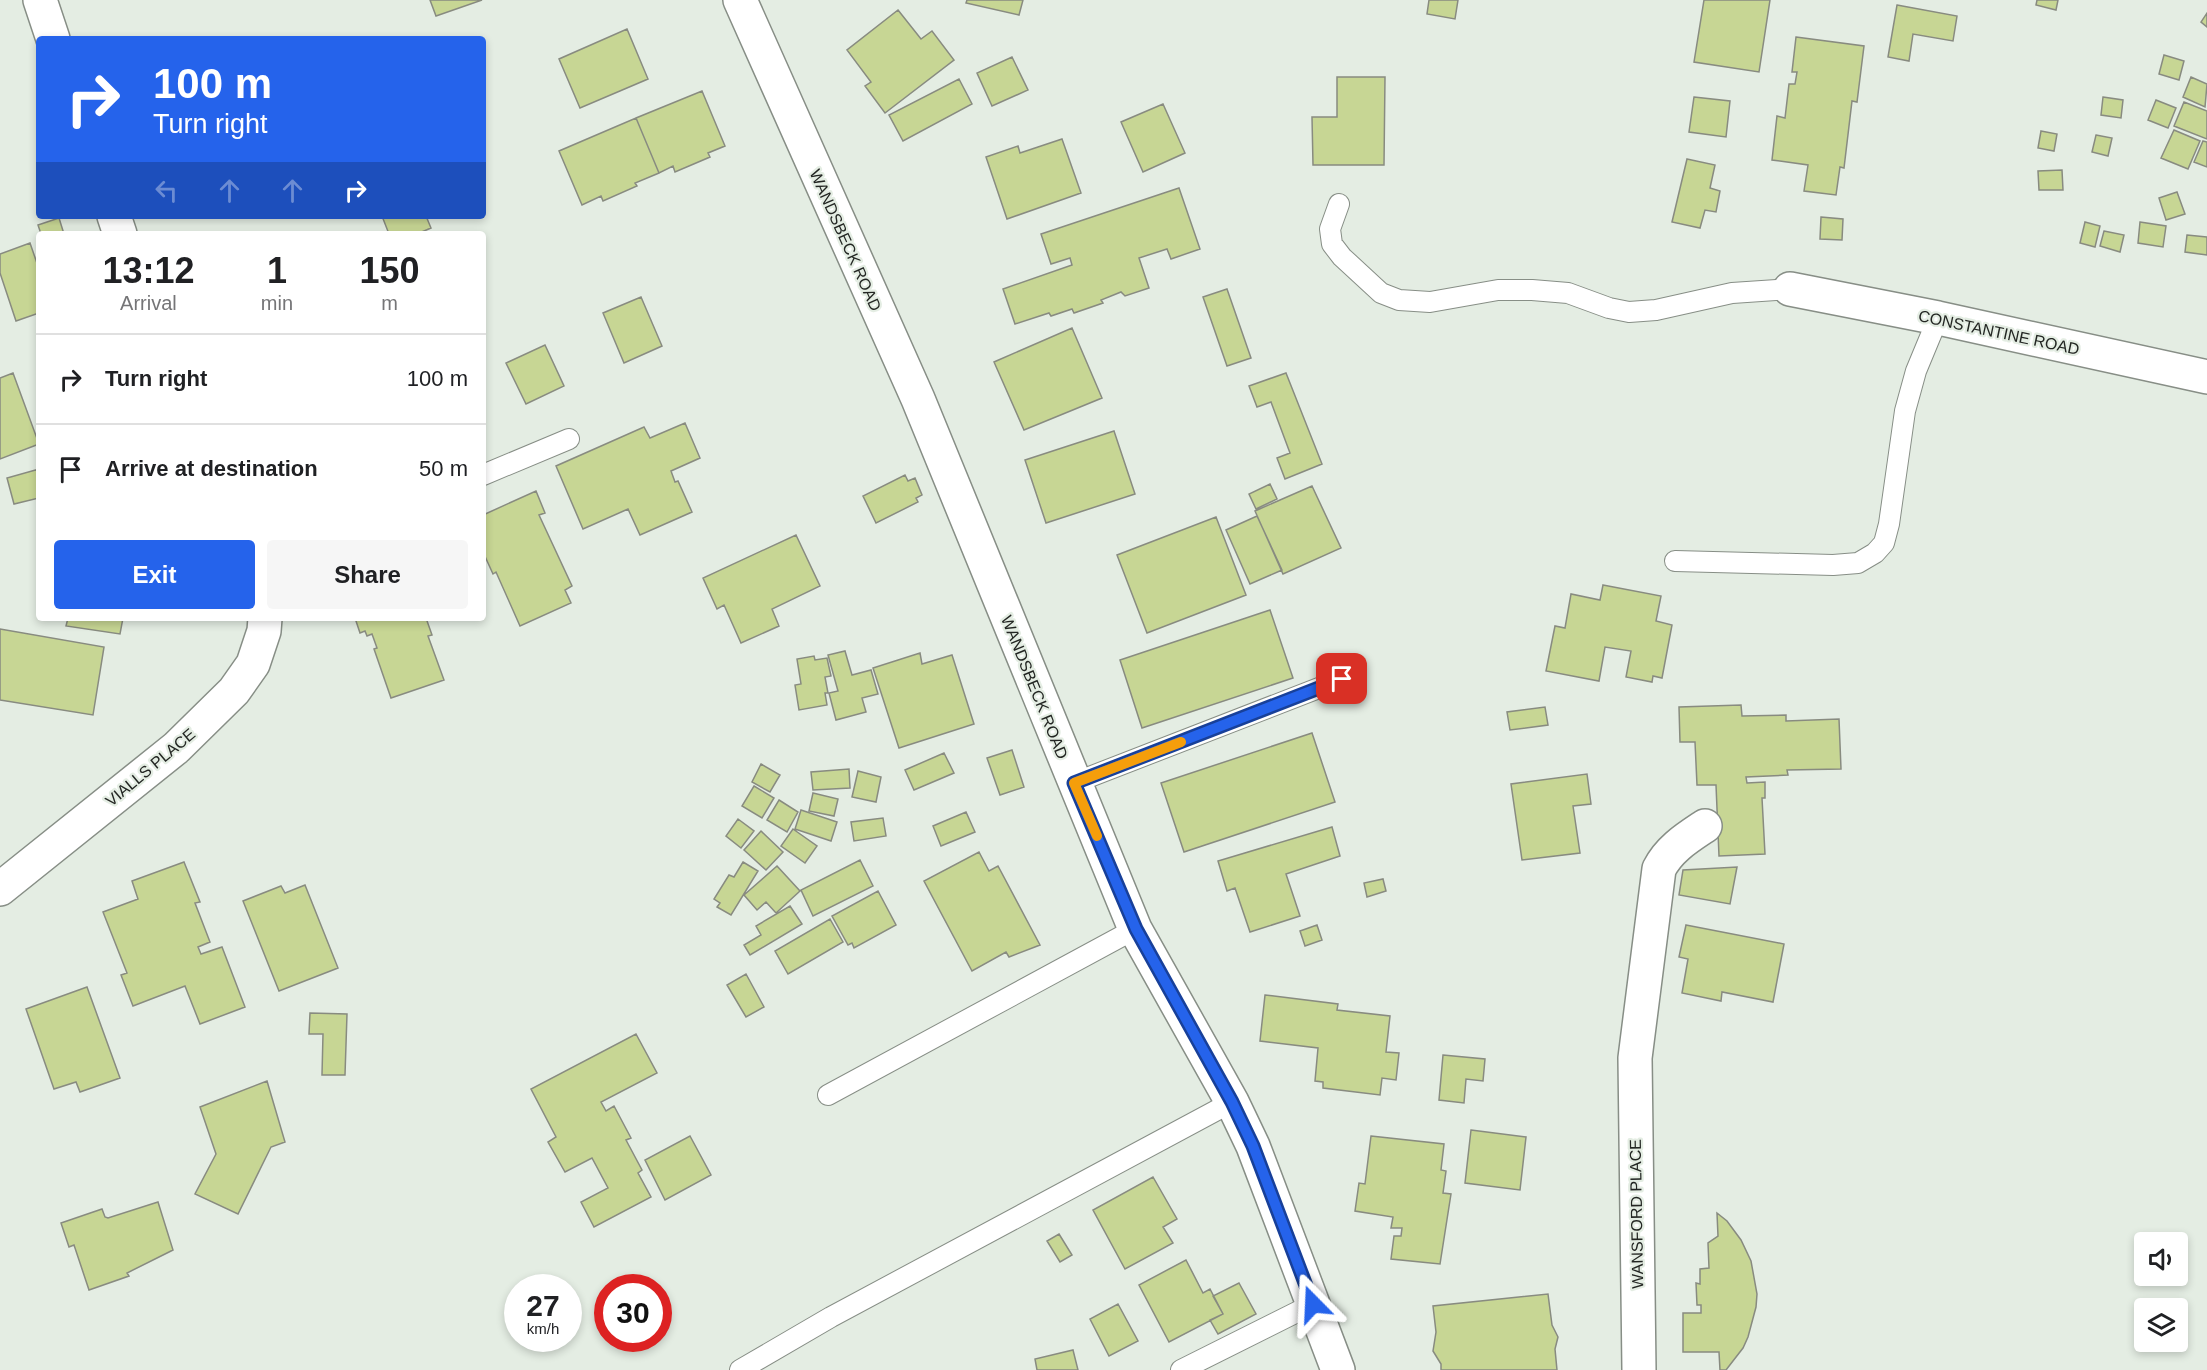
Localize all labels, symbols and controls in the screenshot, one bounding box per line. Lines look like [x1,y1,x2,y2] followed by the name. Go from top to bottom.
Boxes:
[54,60,132,138] icon: right
[153,60,272,107] text: 100 m
[153,109,268,139] text: Turn right
[807,167,884,314] street label: WANDSBECK ROAD
[150,174,183,207] icon: left
[213,174,246,207] icon: ahead
[276,174,309,207] icon: ahead
[339,174,372,207] icon: right
[102,250,194,291] text: 13:12
[267,250,287,291] text: 1
[359,250,420,291] text: 150
[120,292,177,314] text: Arrival
[261,292,293,314] text: min
[381,292,398,314] text: m
[1917,307,2081,358] street label: CONSTANTINE ROAD
[54,363,87,396] icon: right
[105,366,207,391] text: Turn right
[407,366,468,391] text: 100 m
[54,453,87,486] icon: arrive
[105,456,318,481] text: Arrive at destination
[419,456,468,481] text: 50 m
[54,540,255,609] button: Exit
[267,540,468,609] button: Share
[998,613,1071,761] street label: WANDSBECK ROAD
[1316,653,1367,704] pin
[1325,662,1358,695] icon: arrive
[102,725,198,810] street label: VIALLS PLACE
[1627,1139,1646,1289] street label: WANSFORD PLACE
[2134,1232,2188,1352] map controls
[2134,1232,2188,1286] button: sound
[1281,1272,1345,1336] position arrow
[594,1274,672,1352] speed limit sign: 30
[526,1289,560,1322] text: 27
[2134,1298,2188,1352] button: layers
[527,1320,559,1337] text: km/h

